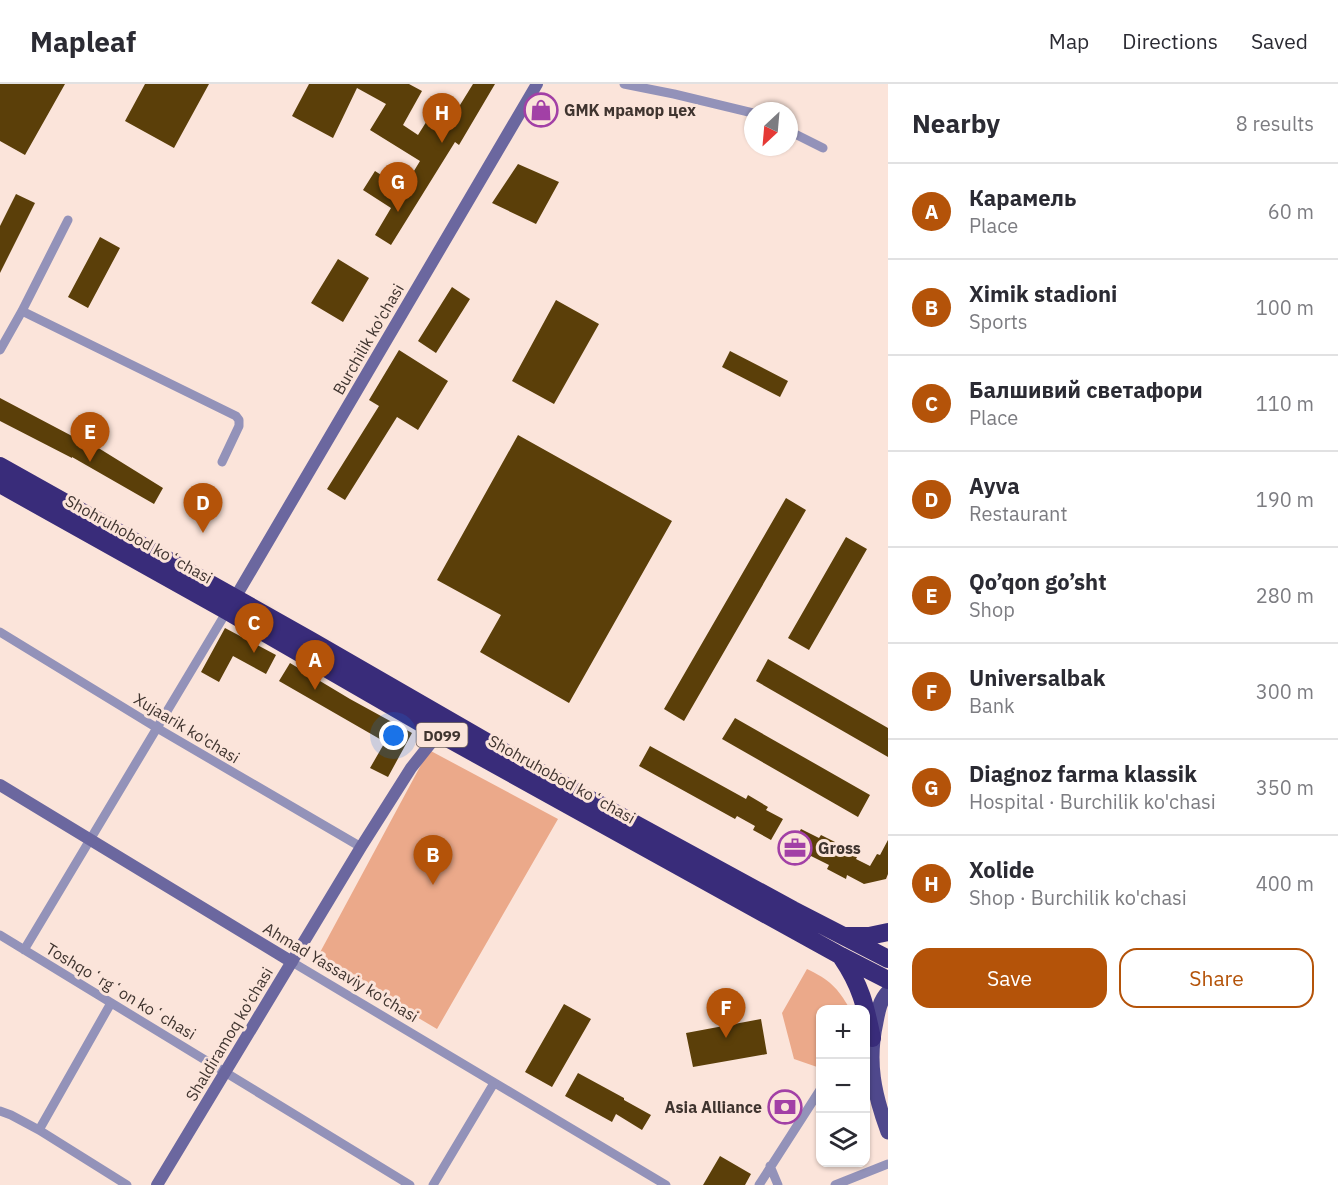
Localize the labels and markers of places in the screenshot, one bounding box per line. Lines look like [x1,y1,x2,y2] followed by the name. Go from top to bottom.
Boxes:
[523,92,559,128] shop icon: GMK мрамор цех
[422,94,462,143] pin: H
[564,100,696,120] place label: GMK мрамор цех
[378,162,418,212] pin: G
[70,412,110,462] pin: E
[184,484,222,533] pin: D
[234,604,274,653] pin: C
[296,640,334,690] pin: A
[777,830,813,866] office icon: Gross
[414,836,452,885] pin: B
[818,838,861,858] place label: Gross
[706,988,746,1038] pin: F
[767,1089,803,1125] bank icon: Asia Alliance
[665,1097,762,1117] place label: Asia Alliance

